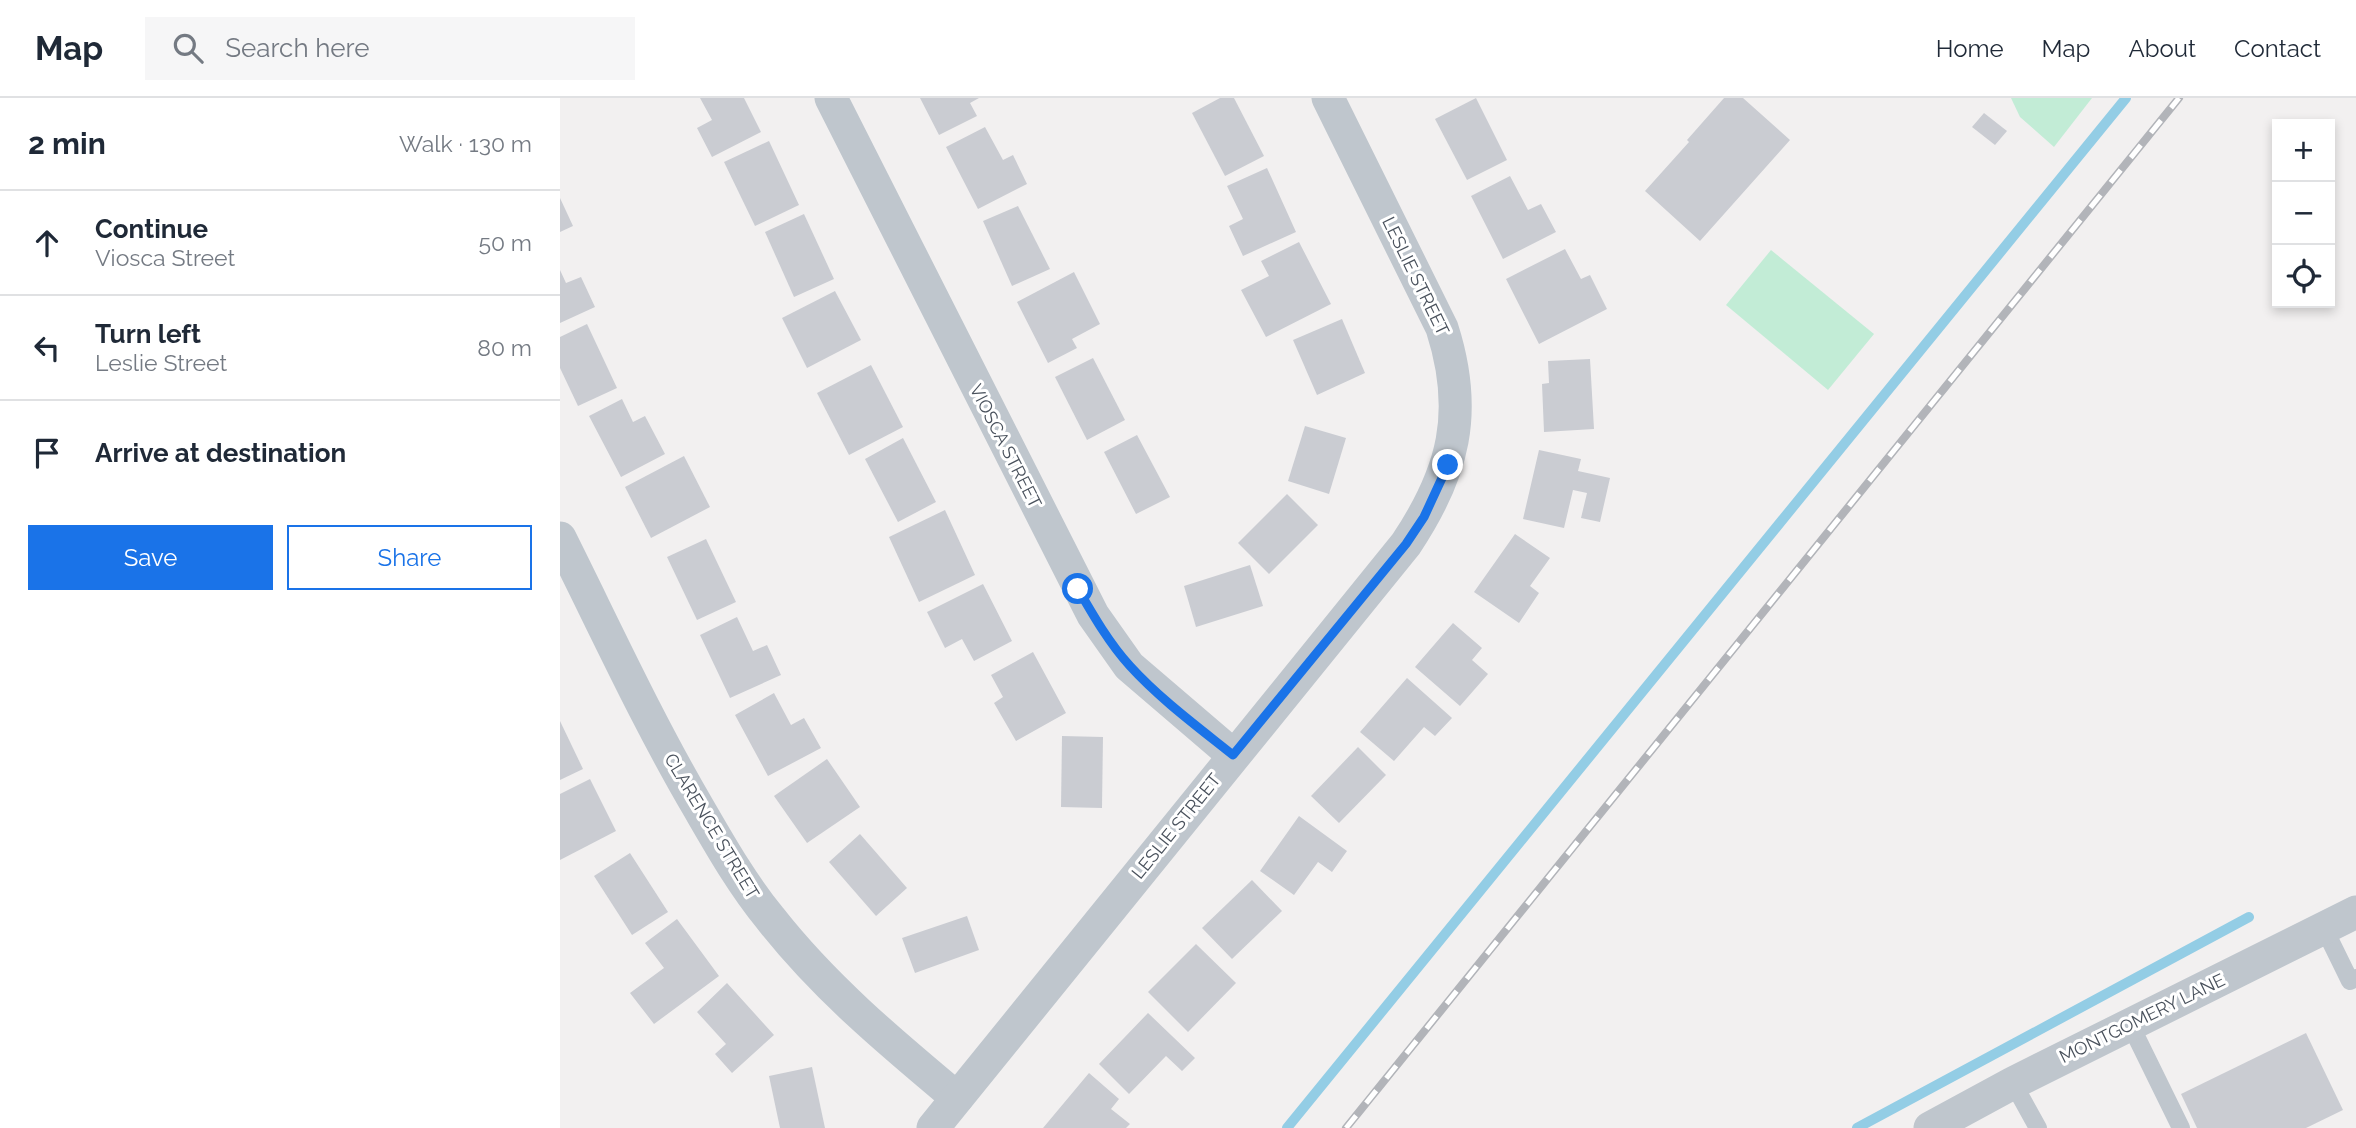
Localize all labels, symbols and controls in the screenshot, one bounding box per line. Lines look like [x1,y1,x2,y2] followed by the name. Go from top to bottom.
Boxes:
[145,17,635,80] search box
[35,29,103,68] text: Map
[169,29,207,67] icon: search
[225,33,370,63] text: Search here
[1936,34,2004,63] text: Home
[2042,34,2090,63] text: Map
[2128,34,2196,63] text: About
[2234,34,2321,63] text: Contact
[2272,119,2335,308] map controls
[2272,119,2335,182] button: +
[28,126,106,161] text: 2 min
[399,130,532,157] text: Walk · 130 m
[2272,182,2335,245] button: −
[1378,213,1454,339] street label: LESLIE STREET
[95,214,208,244] text: Continue
[28,224,66,262] icon: ahead
[478,229,532,256] text: 50 m
[95,244,235,271] text: Viosca Street
[2272,245,2335,308] button: locate
[95,319,201,349] text: Turn left
[28,329,66,367] icon: left
[477,334,532,361] text: 80 m
[95,349,227,376] text: Leslie Street
[966,381,1046,511] street label: VIOSCA STREET
[28,434,66,472] icon: arrive
[95,438,346,468] text: Arrive at destination
[1432,449,1463,480] route end
[28,525,273,590] button: Save
[287,525,532,590] button: Share
[1062,573,1093,604] route start
[660,749,764,903] street label: CLARENCE STREET
[1127,769,1225,883] street label: LESLIE STREET
[2056,969,2228,1067] street label: MONTGOMERY LANE

